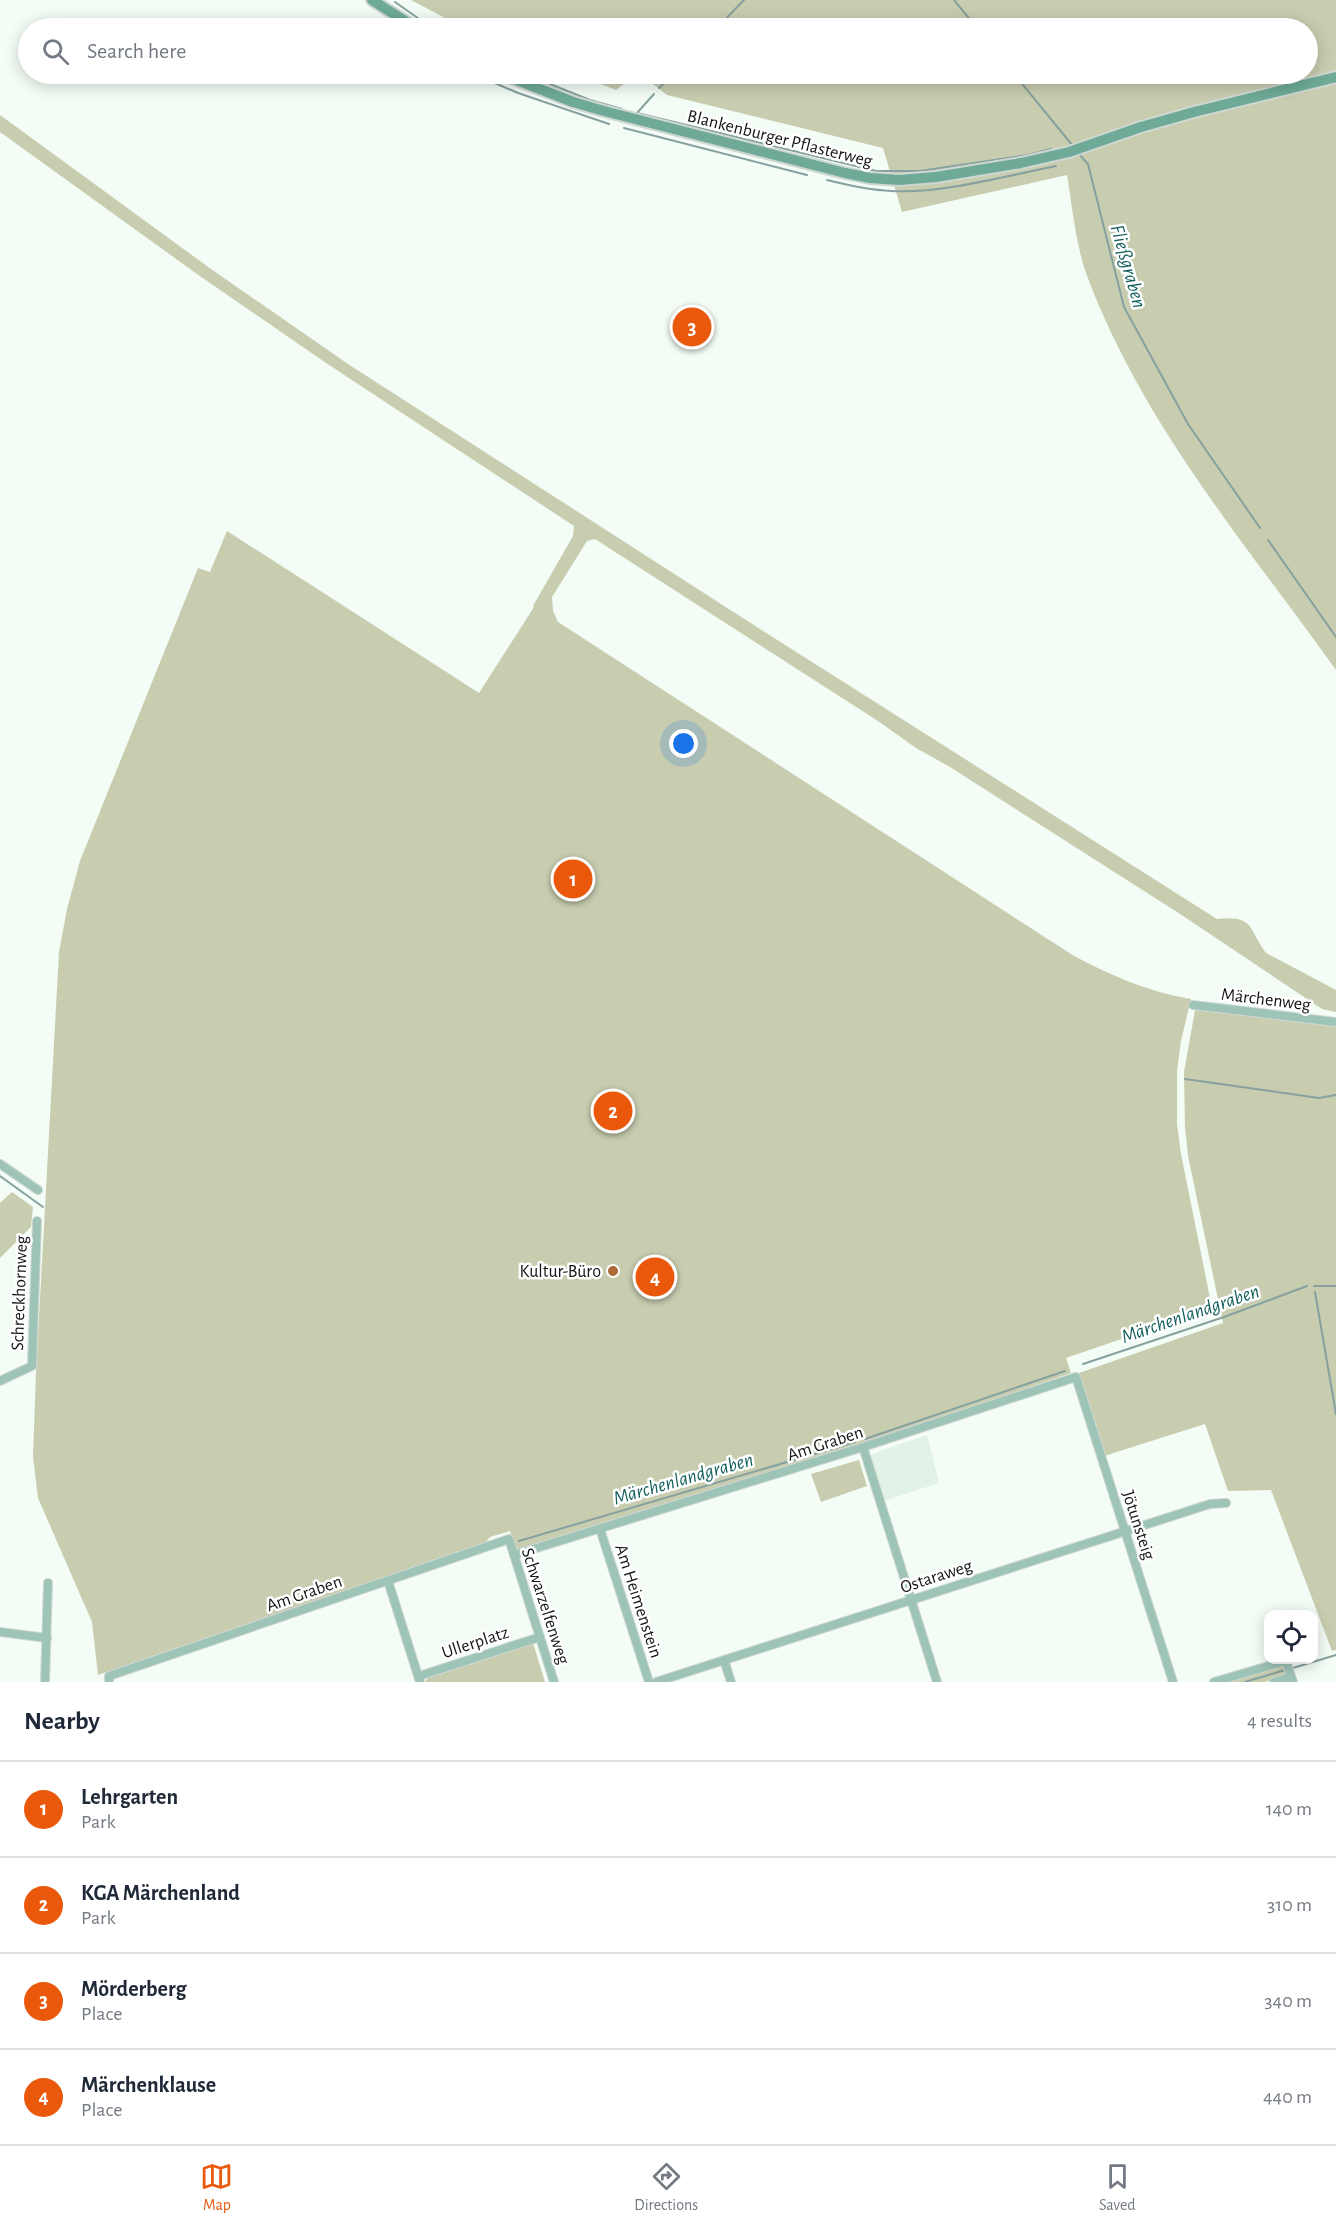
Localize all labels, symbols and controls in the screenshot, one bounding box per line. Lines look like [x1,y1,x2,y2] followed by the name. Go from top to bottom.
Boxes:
[18,18,1318,84] search box
[39,35,72,68] icon: search
[87,40,186,62] text: Search here
[685,107,874,171] street label: Blankenburger Pflasterweg
[1107,222,1149,310] water label: Fließgraben
[672,304,712,350] pin: 3
[669,729,698,758] your location
[554,856,592,902] pin: 1
[1220,986,1312,1014] street label: Märchenweg
[594,1088,632,1134] pin: 2
[9,1235,31,1351] street label: Schreckhornweg
[636,1254,674,1300] pin: 4
[520,1263,601,1281] place label: Kultur-Büro
[606,1264,620,1278] marker: Kultur-Büro
[1119,1281,1262,1347] water label: Märchenlandgraben
[785,1423,866,1465] street label: Am Graben
[611,1449,756,1508] water label: Märchenlandgraben
[1118,1488,1158,1562] street label: Jötunsteig
[611,1542,665,1660] street label: Am Heimenstein
[518,1546,572,1667] street label: Schwarzelfenweg
[898,1557,975,1597] street label: Ostaraweg
[264,1573,345,1615] street label: Am Graben
[1264,1610,1318,1664] map controls
[1264,1610,1318,1664] button: locate
[440,1624,511,1662] street label: Ullerplatz
[24,1708,100,1734] text: Nearby
[1247,1711,1312,1731] text: 4 results
[81,1786,178,1808] text: Lehrgarten
[40,1799,47,1819] text: 1
[1266,1799,1312,1819] text: 140 m
[81,1812,116,1832] text: Park
[81,1882,240,1904] text: KGA Märchenland
[39,1895,48,1915] text: 2
[1267,1895,1312,1915] text: 310 m
[81,1908,116,1928] text: Park
[81,1978,186,2000] text: Mörderberg
[39,1991,48,2011] text: 3
[1264,1991,1312,2011] text: 340 m
[81,2004,122,2024] text: Place
[81,2074,216,2096] text: Märchenklause
[38,2087,49,2107] text: 4
[1263,2087,1312,2107] text: 440 m
[81,2100,122,2120] text: Place
[200,2160,233,2215] tab: Map
[634,2160,698,2215] tab: Directions
[1099,2160,1136,2215] tab: Saved

